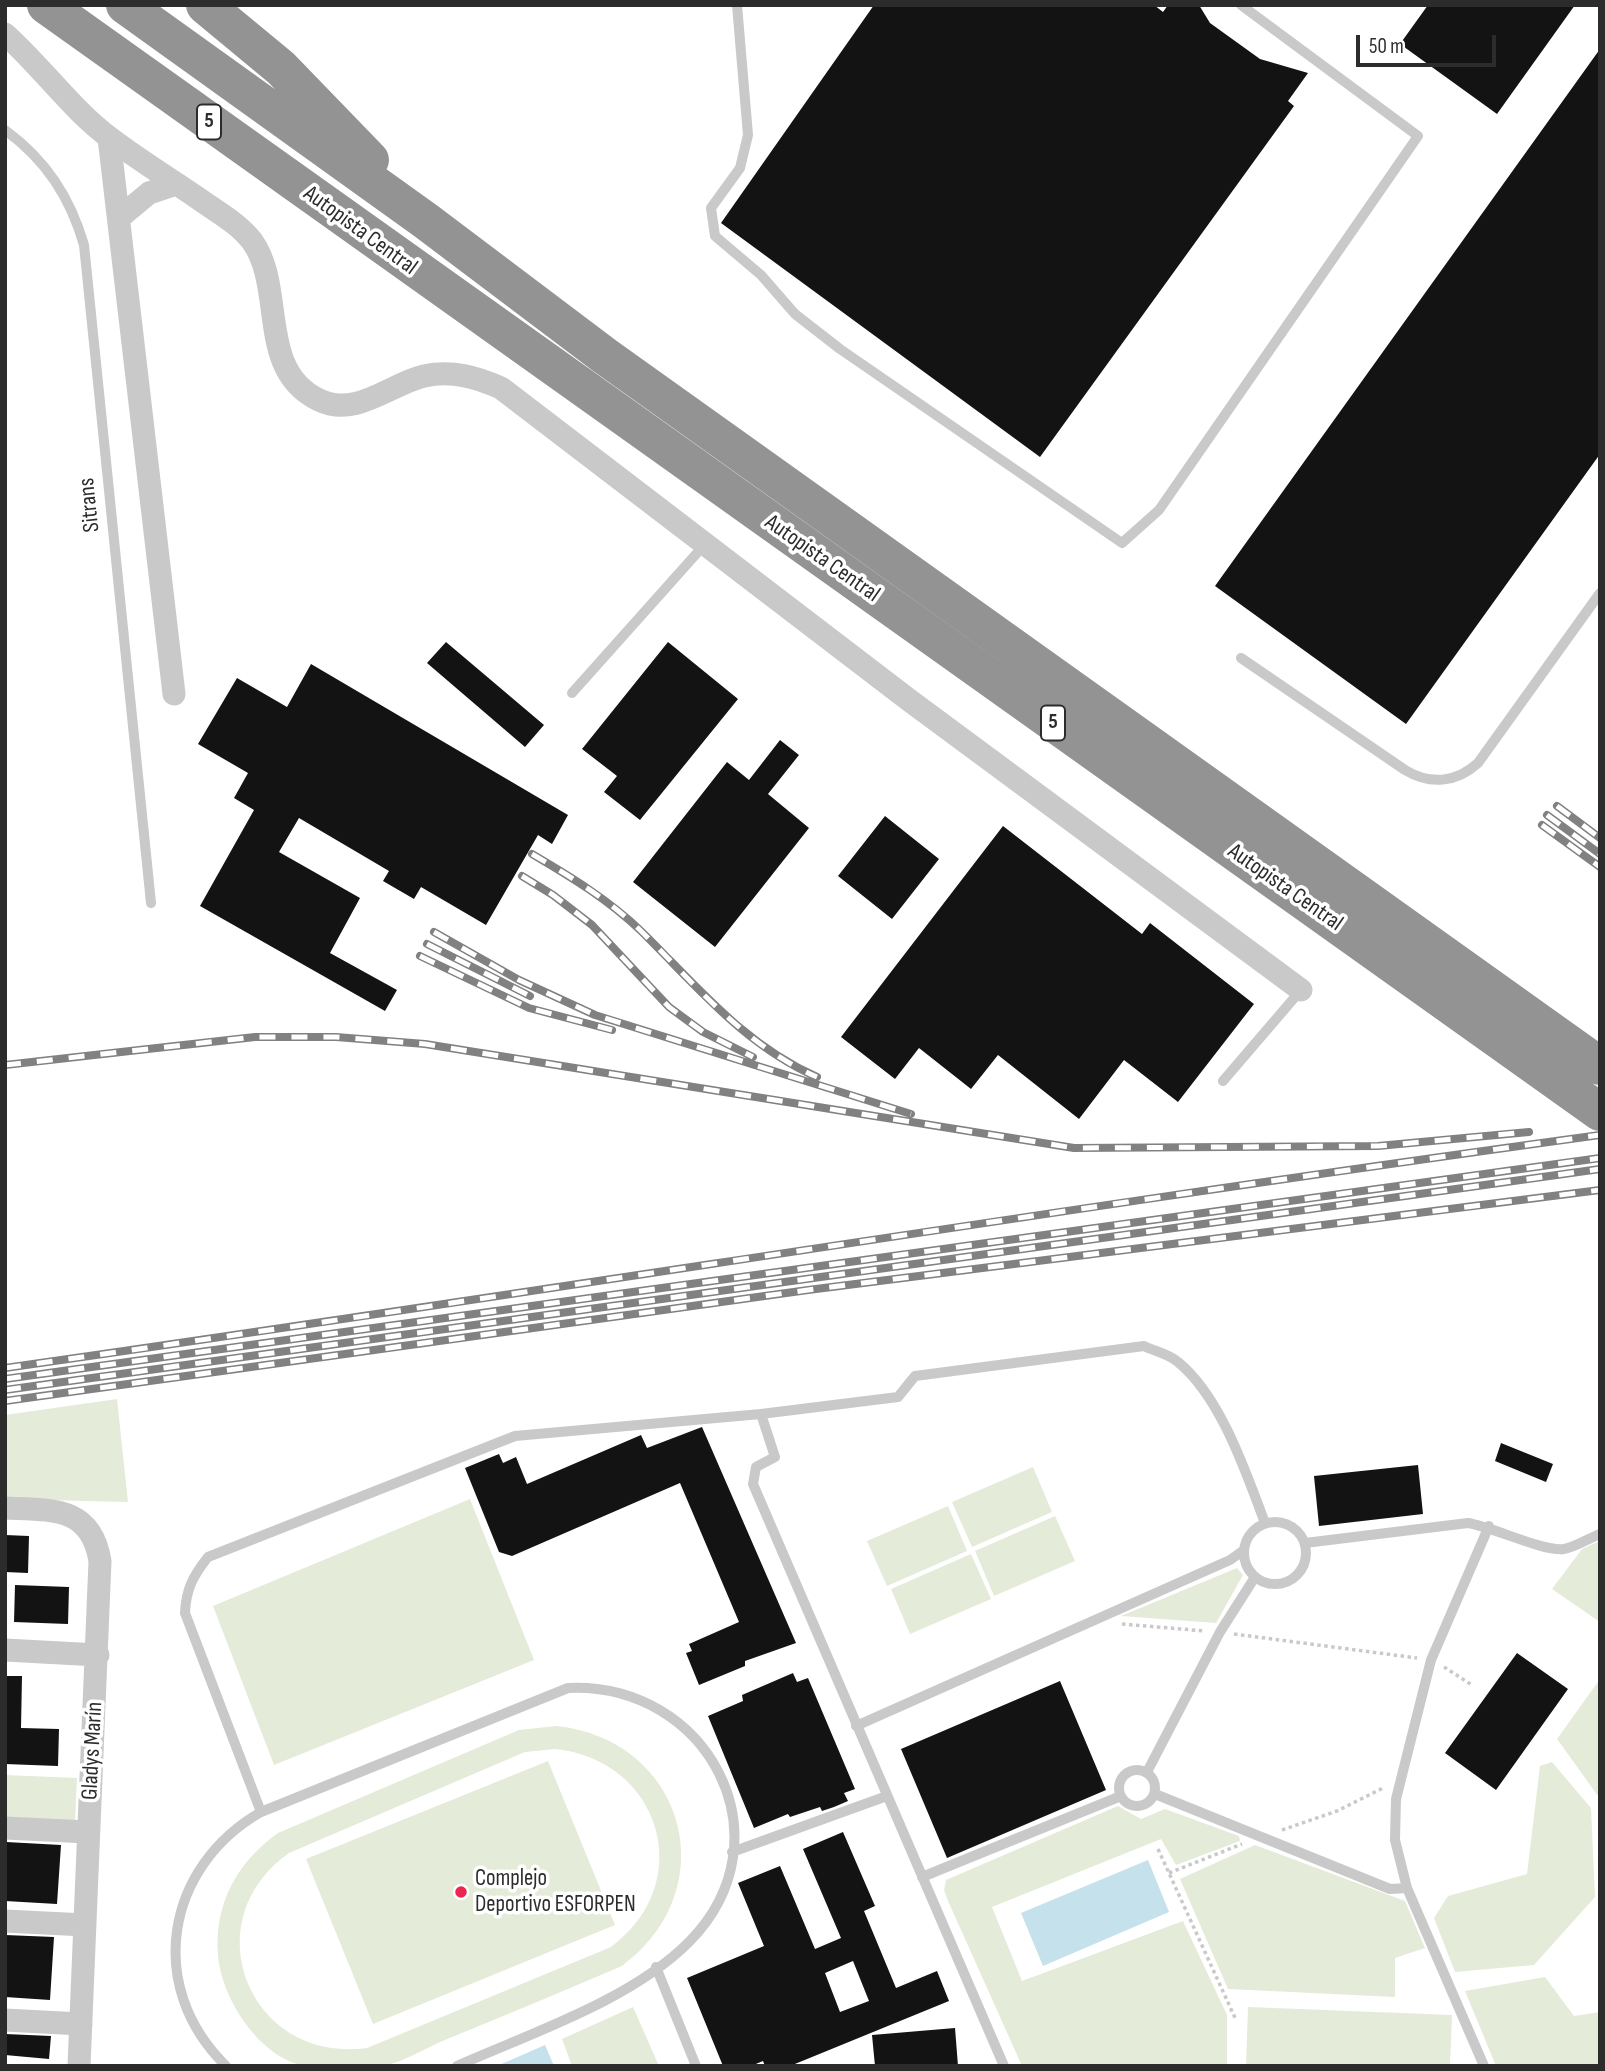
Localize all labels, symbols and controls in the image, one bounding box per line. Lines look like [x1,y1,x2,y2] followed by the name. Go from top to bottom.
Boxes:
[1360,21,1500,65] scale bar
[1369,34,1404,59] text: 50 m
[197,104,221,140] road number: 5
[298,180,422,282] street label: Autopista Central
[73,477,107,533] street label: Sitrans
[759,509,885,609] street label: Autopista Central
[1041,706,1065,740] road number: 5
[1222,838,1348,938] street label: Autopista Central
[77,1701,109,1801] street label: Gladys Marín
[475,1865,636,1919] place label: Complejo Deportivo ESFORPEN
[453,1884,469,1900] marker: Complejo Deportivo ESFORPEN

